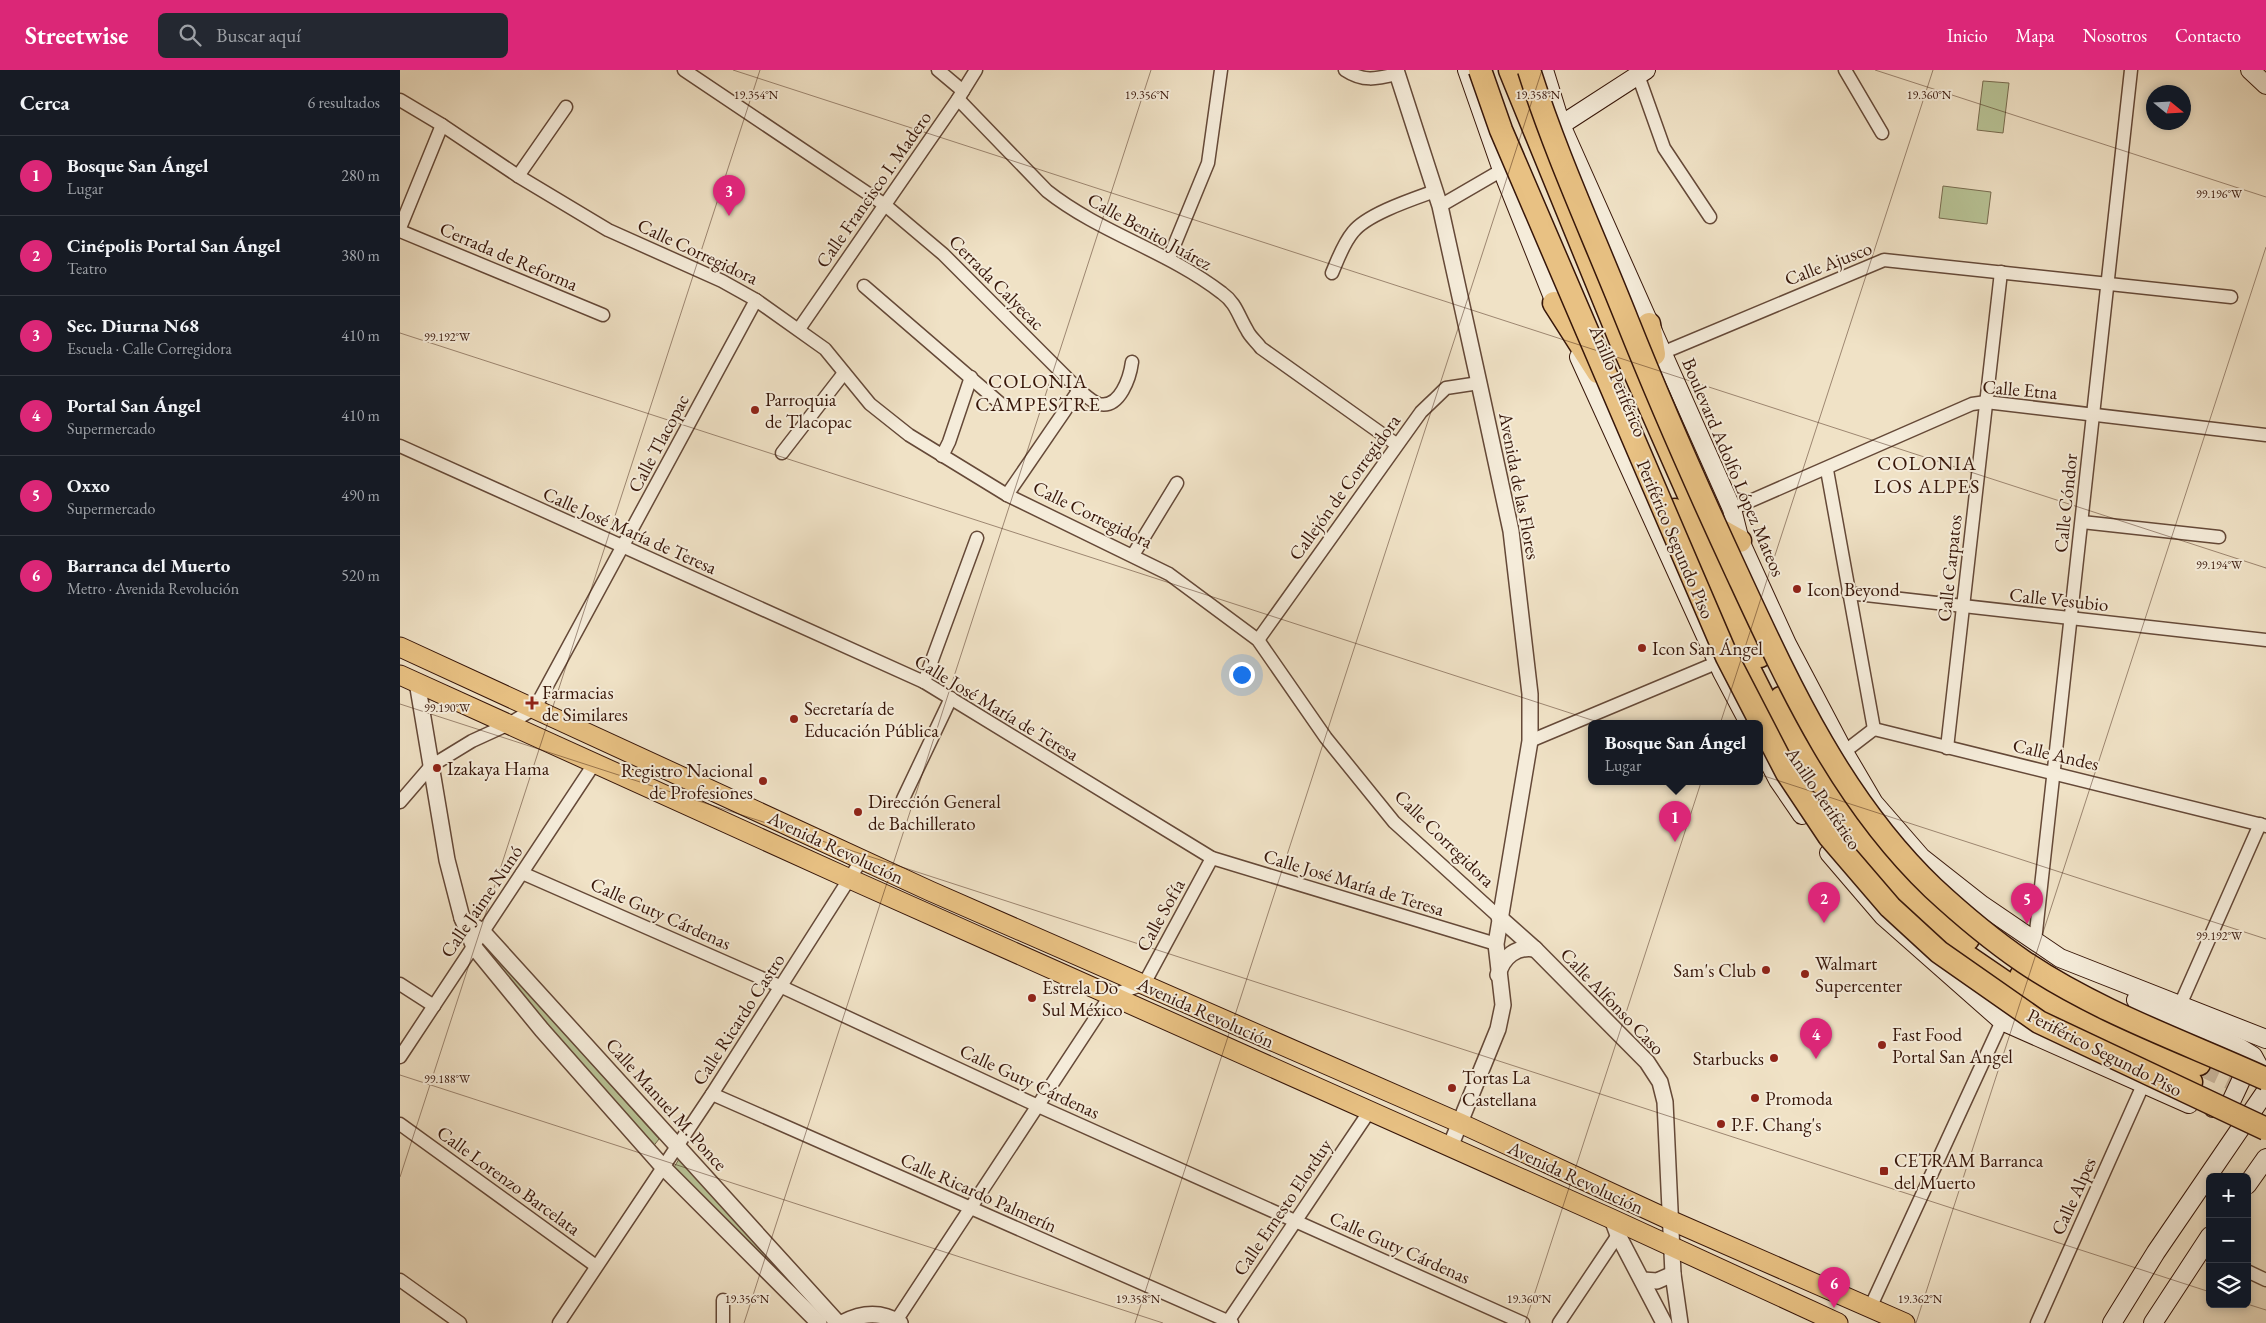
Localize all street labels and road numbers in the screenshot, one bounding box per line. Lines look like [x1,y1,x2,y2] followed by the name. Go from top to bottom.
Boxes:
[810,106,937,273] street label: Calle Francisco I. Madero
[1083,187,1217,276] street label: Calle Benito Juárez
[633,213,762,290] street label: Calle Corregidora
[436,216,582,297] street label: Cerrada de Reforma
[943,229,1050,336] street label: Cerrada Calyecac
[1781,235,1875,292] street label: Calle Ajusco
[1583,321,1653,441] street label: Anillo Periférico
[1676,354,1791,580] street label: Boulevard Adolfo López Mateos
[1981,374,2059,405] street label: Calle Etna
[622,390,695,497] street label: Calle Tlacopac
[1283,409,1406,565] street label: Callejón de Corregidora
[1493,409,1546,562] street label: Avenida de las Flores
[2048,452,2083,554] street label: Calle Cóndor
[1631,456,1720,623] street label: Periférico Segundo Piso
[1029,475,1157,554] street label: Calle Corregidora
[539,481,721,580] street label: Calle José María de Teresa
[1931,513,1968,623] street label: Calle Carpatos
[2008,582,2110,617] street label: Calle Vesubio
[910,648,1084,767] street label: Calle José María de Teresa
[2010,732,2101,777] street label: Calle Andes
[1779,741,1867,855] street label: Anillo Periférico
[1389,784,1500,893] street label: Calle Corregidora
[763,805,908,890] street label: Avenida Revolución
[435,840,528,962] street label: Calle Jaime Nunó
[1260,843,1448,922] street label: Calle José María de Teresa
[586,871,735,956] street label: Calle Guty Cárdenas
[1130,874,1191,956] street label: Calle Sofía
[1555,942,1670,1060] street label: Calle Alfonso Caso
[686,948,790,1090] street label: Calle Ricardo Castro
[1133,971,1278,1054] street label: Avenida Revolución
[2023,1003,2186,1102] street label: Periférico Segundo Piso
[600,1033,733,1176] street label: Calle Manuel M. Ponce
[956,1038,1104,1125] street label: Calle Guty Cárdenas
[432,1120,586,1241] street label: Calle Lorenzo Barcelata
[1227,1133,1338,1281] street label: Calle Ernesto Elorduy
[1503,1135,1648,1220] street label: Avenida Revolución
[897,1147,1061,1238] street label: Calle Ricardo Palmerín
[2045,1153,2102,1239] street label: Calle Alpes
[1325,1205,1474,1290] street label: Calle Guty Cárdenas

